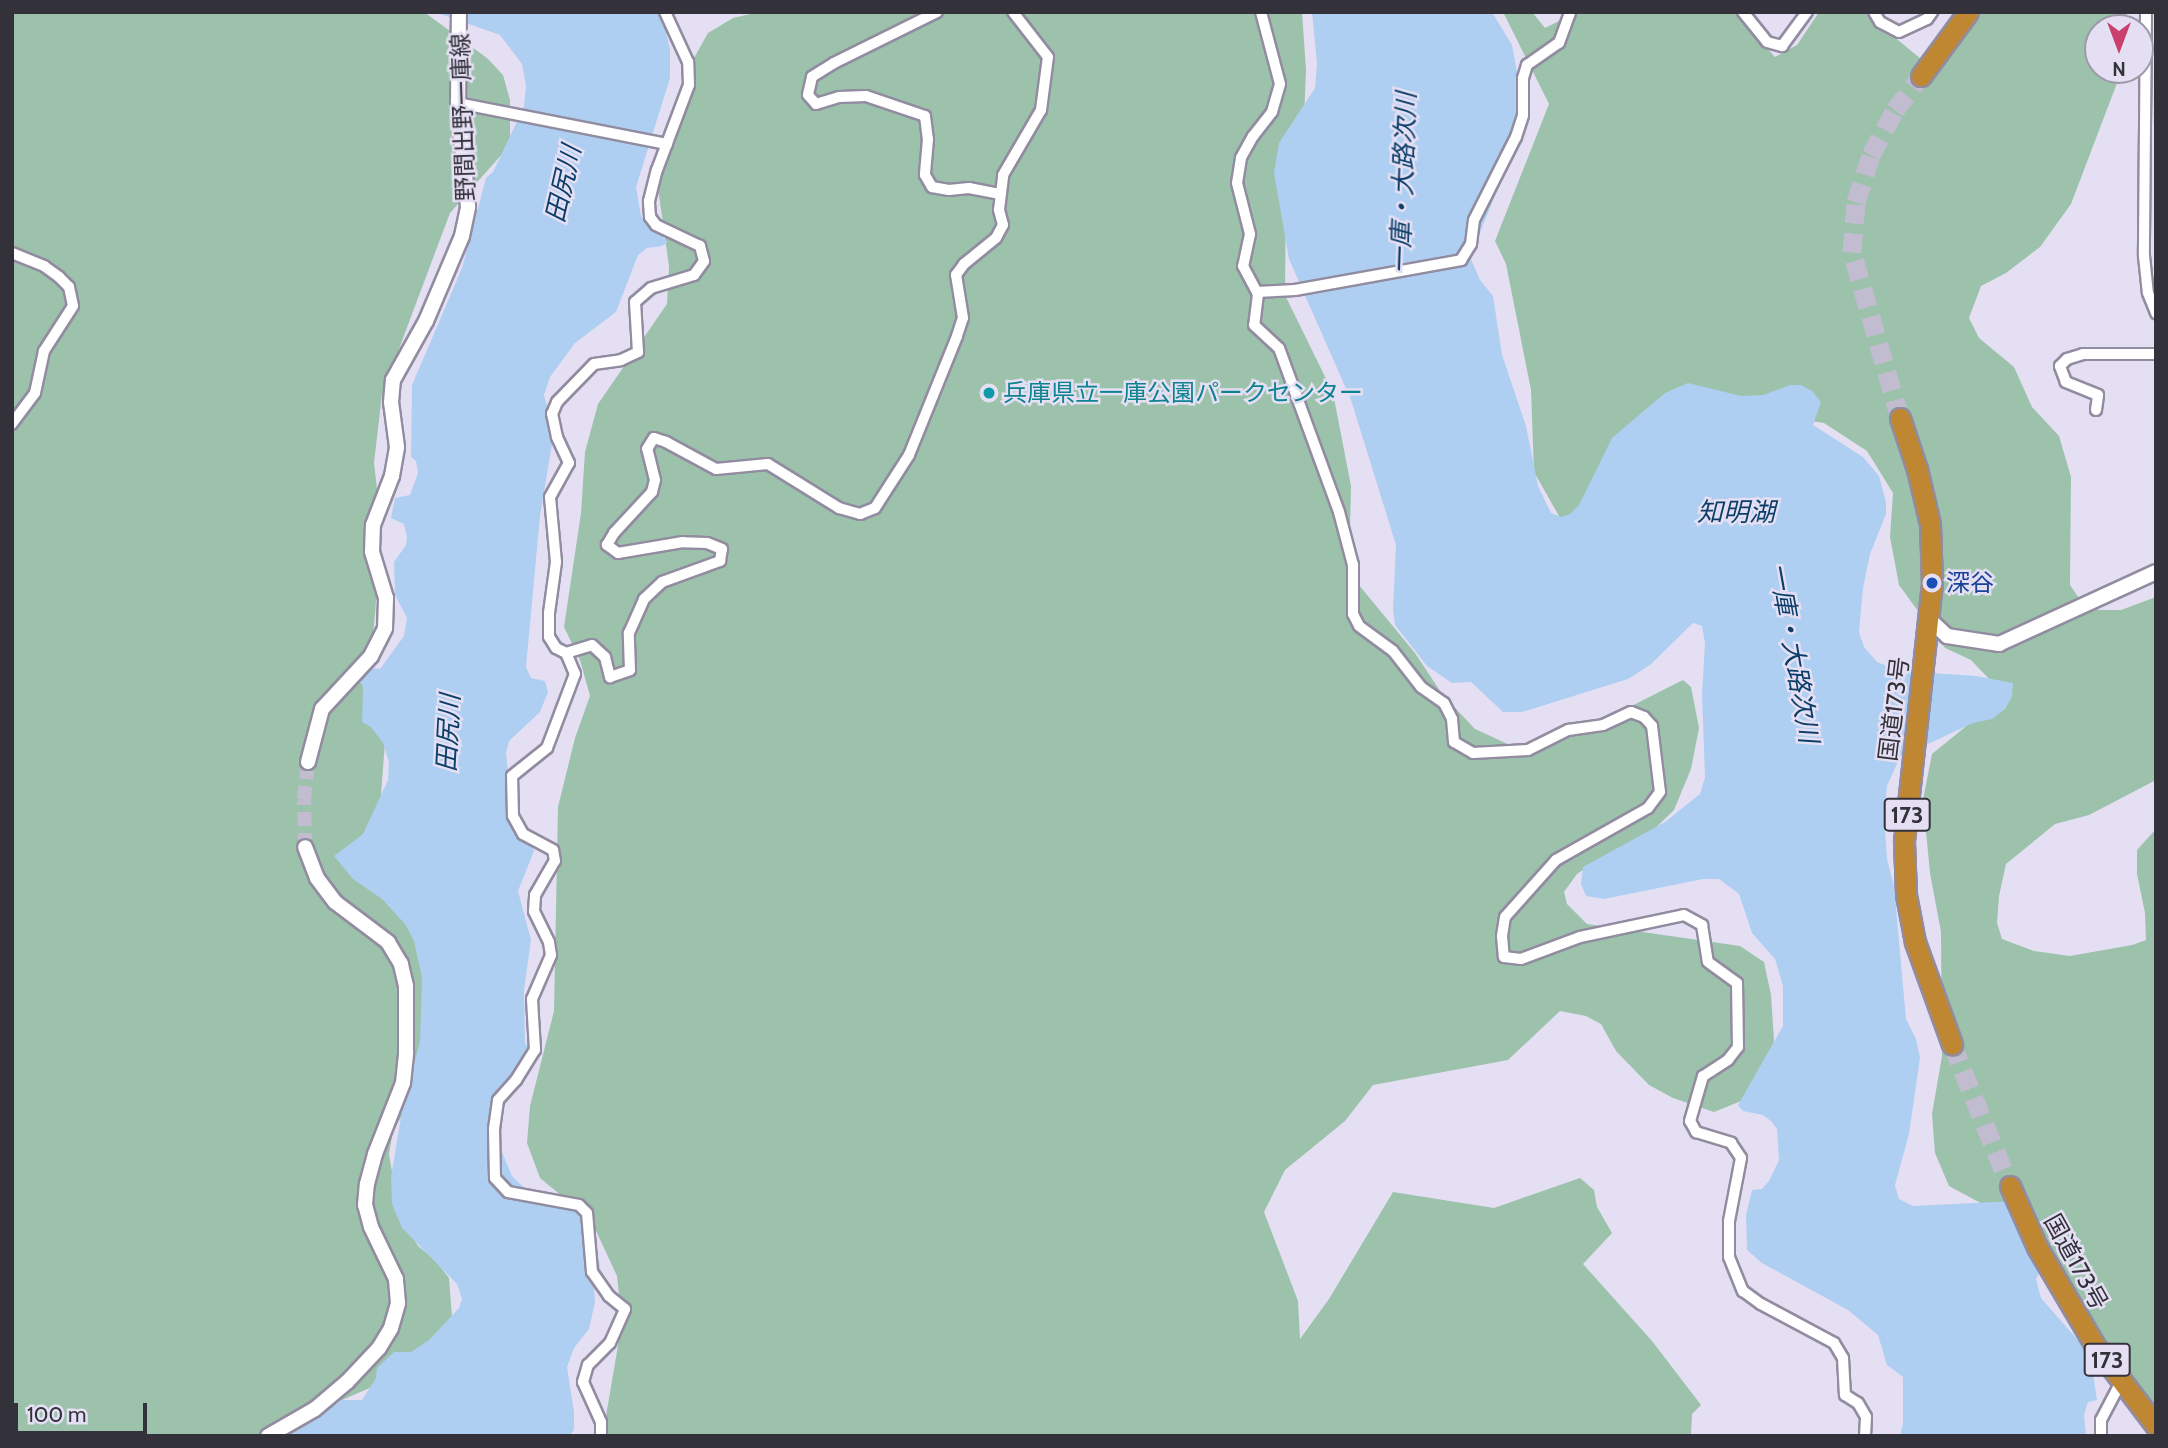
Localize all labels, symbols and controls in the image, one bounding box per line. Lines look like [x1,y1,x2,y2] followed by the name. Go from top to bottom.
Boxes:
[2084,14,2154,84] north arrow
[446,33,480,201] street label: 野間出野一庫線
[2112,57,2126,80] text: N
[1385,92,1423,274] water label: 一庫・大路次川
[540,142,588,226] water label: 田尻川
[1003,379,1363,407] place label: 兵庫県立一庫公園パークセンター
[981,385,997,401] marker: 兵庫県立一庫公園パークセンター
[1697,497,1775,529] water label: 知明湖
[1762,561,1824,745] water label: 一庫・大路次川
[1946,569,1994,597] place label: 深谷
[1924,575,1940,591] marker: 深谷
[1873,655,1915,763] street label: 国道173号
[431,693,467,773] water label: 田尻川
[1882,796,1932,834] road number: 173
[2038,1209,2114,1315] street label: 国道173号
[2082,1340,2132,1380] road number: 173
[18,1388,150,1432] scale bar
[27,1402,86,1427] text: 100 m

